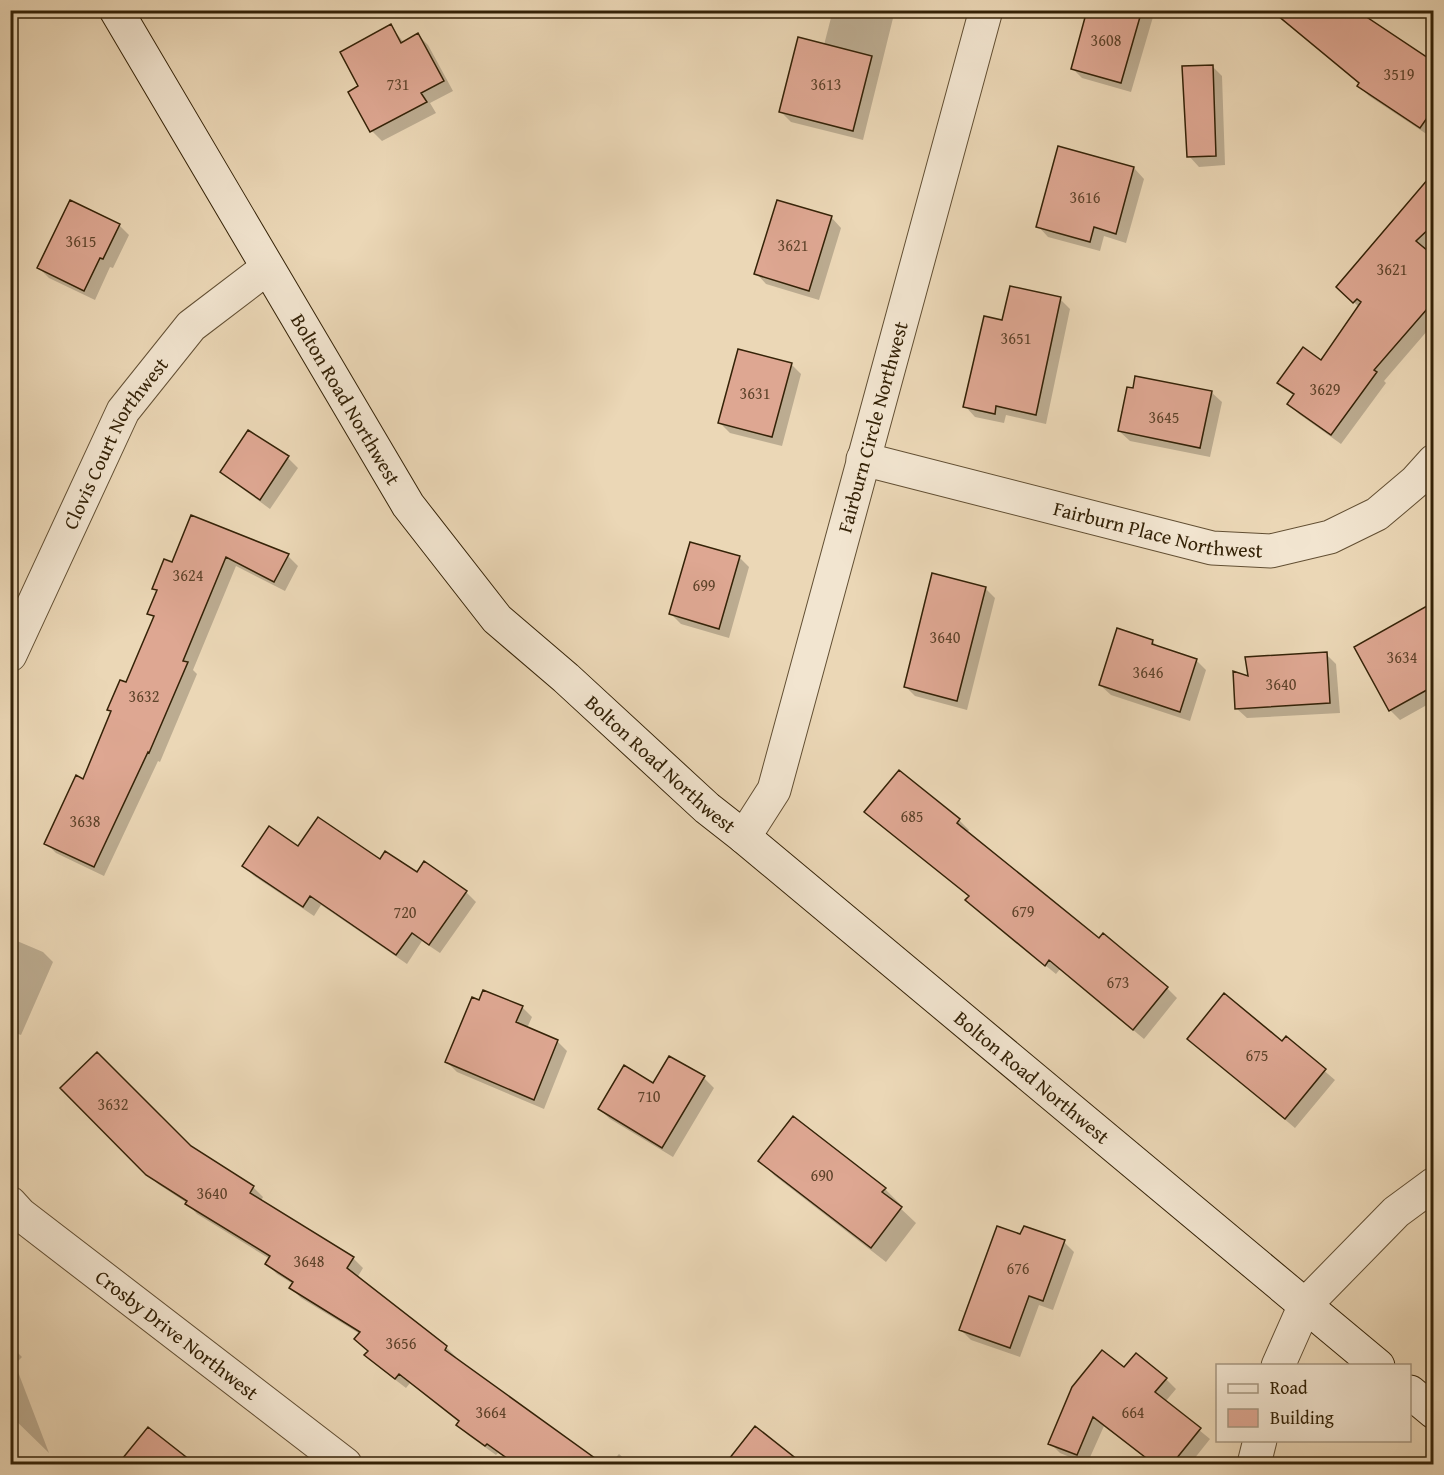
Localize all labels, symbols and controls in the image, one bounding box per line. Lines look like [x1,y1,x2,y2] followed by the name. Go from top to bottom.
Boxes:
[1091,28,1122,52] house number: 3608
[1384,62,1415,86] house number: 3519
[386,72,410,96] house number: 731
[811,72,841,96] house number: 3613
[1070,185,1101,209] house number: 3616
[66,229,96,253] house number: 3615
[778,233,808,257] house number: 3621
[1377,257,1407,281] house number: 3621
[284,308,408,490] street label: Bolton Road Northwest
[830,318,915,536] street label: Fairburn Circle Northwest
[1001,326,1031,350] house number: 3651
[55,351,175,534] street label: Clovis Court Northwest
[1310,377,1341,401] house number: 3629
[740,381,770,405] house number: 3631
[1149,405,1179,429] house number: 3645
[1050,493,1264,565] street label: Fairburn Place Northwest
[173,563,204,587] house number: 3624
[692,573,716,597] house number: 699
[930,625,961,649] house number: 3640
[1387,645,1418,669] house number: 3634
[1133,660,1164,684] house number: 3646
[1266,672,1297,696] house number: 3640
[129,684,159,708] house number: 3632
[579,688,742,840] street label: Bolton Road Northwest
[900,804,924,828] house number: 685
[70,809,101,833] house number: 3638
[1011,899,1035,923] house number: 679
[393,900,417,924] house number: 720
[1106,970,1130,994] house number: 673
[948,1003,1116,1150] street label: Bolton Road Northwest
[1245,1043,1269,1067] house number: 675
[637,1084,661,1108] house number: 710
[98,1092,128,1116] house number: 3632
[810,1163,834,1187] house number: 690
[197,1181,228,1205] house number: 3640
[294,1249,325,1273] house number: 3648
[1006,1256,1030,1280] house number: 676
[90,1262,265,1407] street label: Crosby Drive Northwest
[386,1331,417,1355] house number: 3656
[1216,1364,1411,1442] legend
[1270,1374,1308,1401] text: Road
[476,1400,507,1424] house number: 3664
[1121,1400,1145,1424] house number: 664
[1270,1404,1334,1431] text: Building

